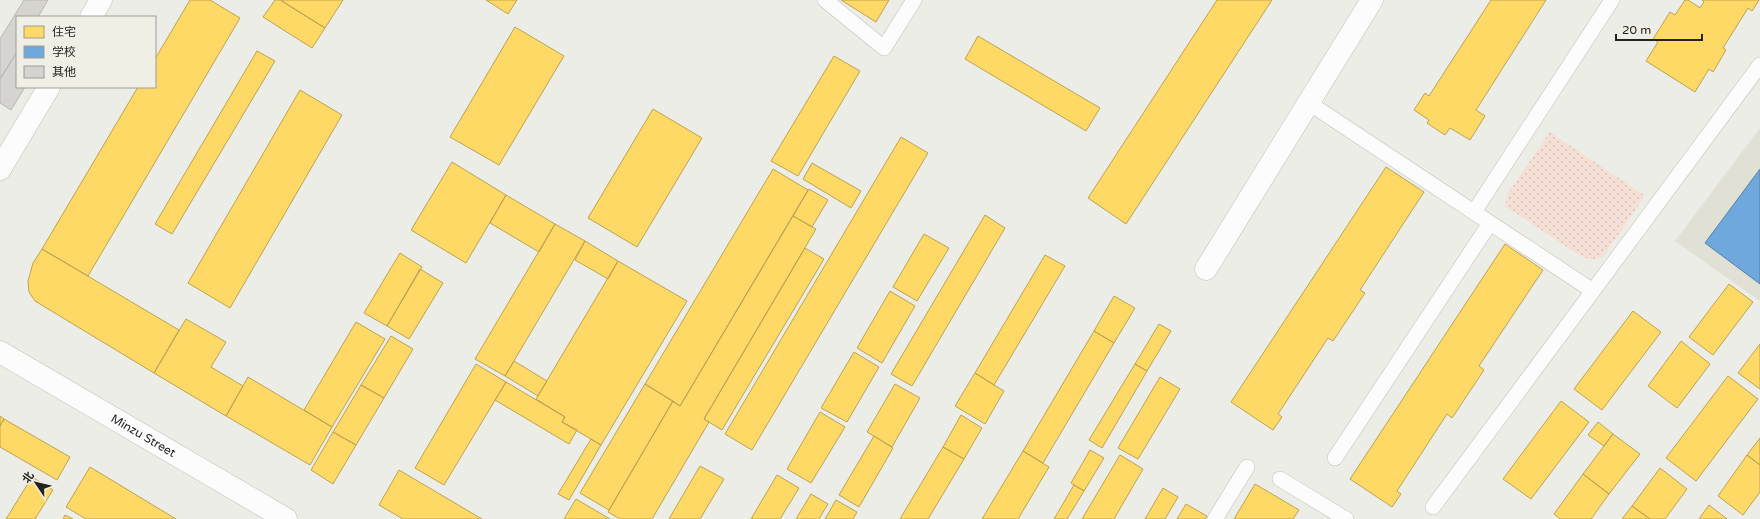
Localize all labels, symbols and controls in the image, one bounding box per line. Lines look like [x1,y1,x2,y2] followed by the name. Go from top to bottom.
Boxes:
[16,16,156,88] legend
[1616,16,1702,42] scale bar
[1622,23,1651,37] text: 20 m
[52,25,76,39] text: 住宅
[52,45,76,59] text: 学校
[52,65,76,79] text: 其他
[108,411,179,460] street label: Minzu Street
[16,463,56,503] north arrow
[20,469,37,486] text: 北

